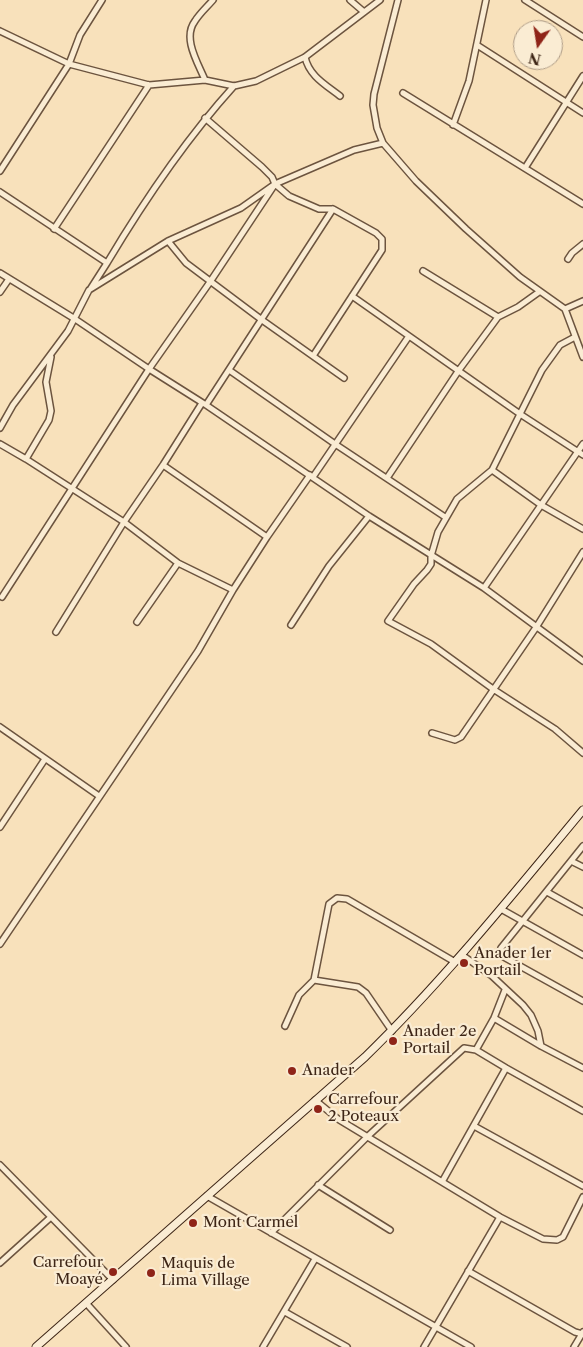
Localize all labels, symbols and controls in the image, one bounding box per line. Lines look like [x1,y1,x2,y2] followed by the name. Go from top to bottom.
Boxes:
[513,20,563,70] north arrow
[527,49,543,69] text: N
[474,945,551,980] place label: Anader 1er Portail
[458,957,470,969] marker: Anader 1er Portail
[403,1023,476,1058] place label: Anader 2e Portail
[387,1035,399,1047] marker: Anader 2e Portail
[302,1062,354,1080] place label: Anader
[286,1065,298,1077] marker: Anader
[328,1091,399,1126] place label: Carrefour 2 Poteaux
[312,1103,324,1115] marker: Carrefour 2 Poteaux
[203,1214,298,1232] place label: Mont Carmel
[187,1217,199,1229] marker: Mont Carmel
[33,1254,103,1289] place label: Carrefour Moayé
[161,1255,250,1290] place label: Maquis de Lima Village
[107,1266,119,1278] marker: Carrefour Moayé
[145,1267,157,1279] marker: Maquis de Lima Village

